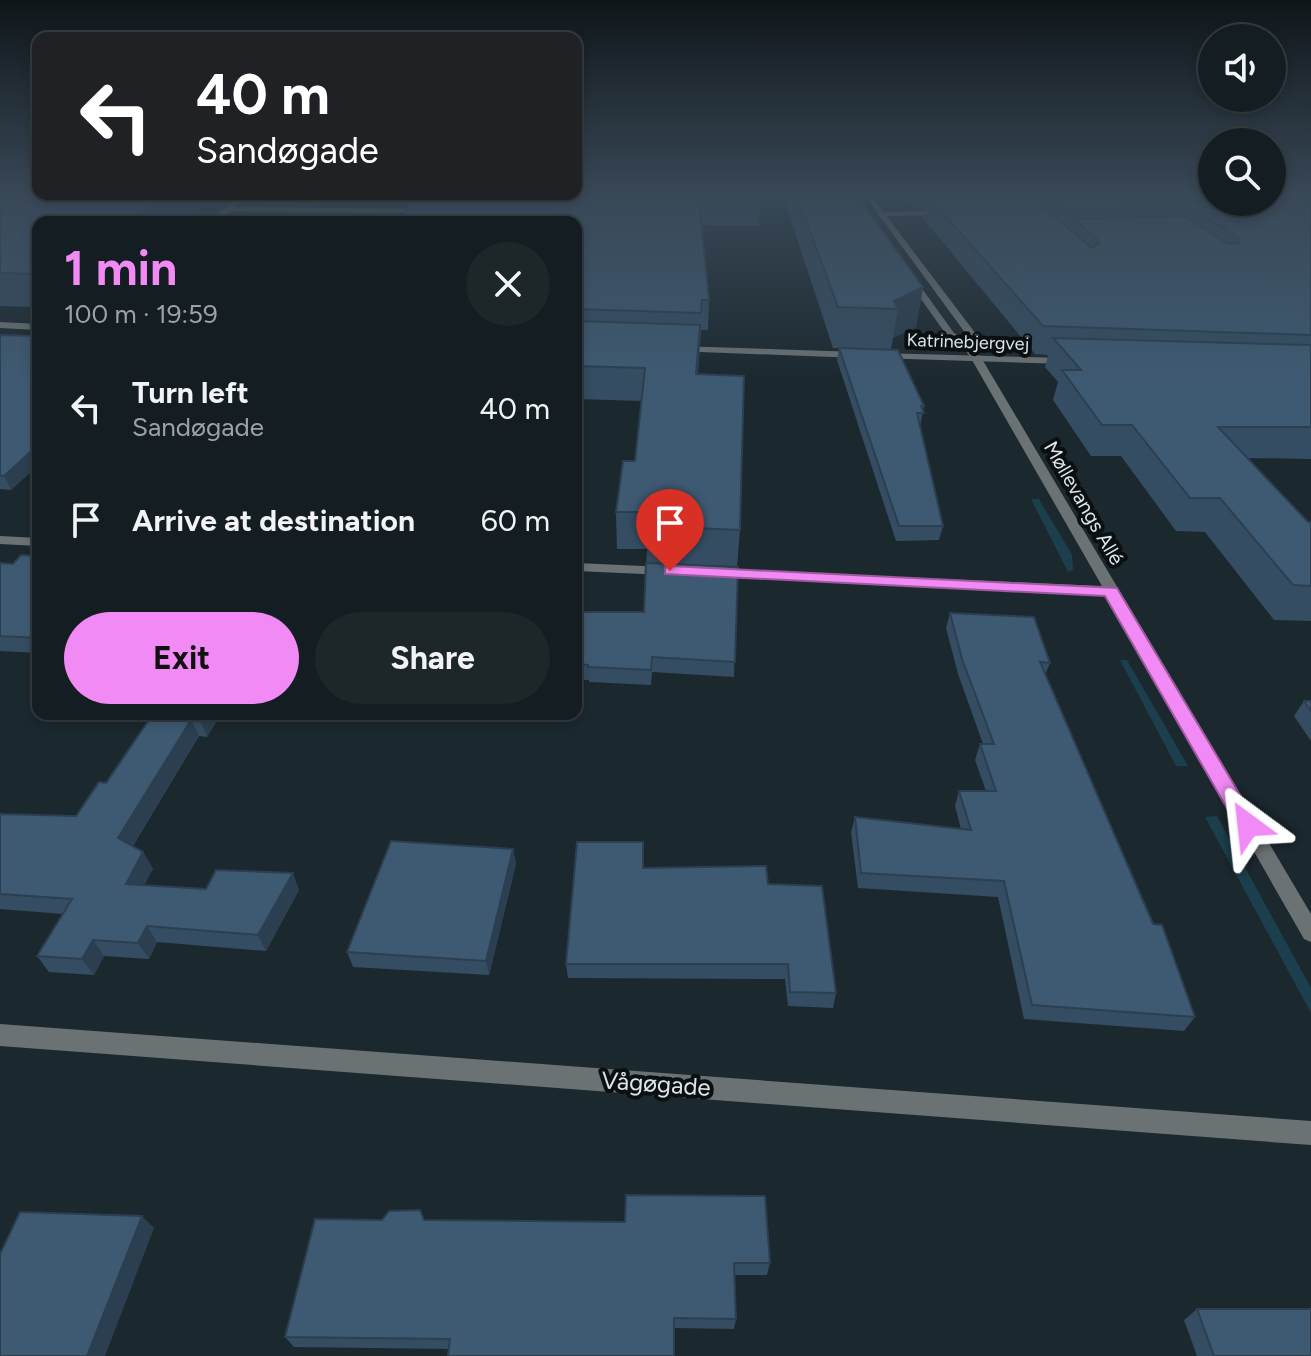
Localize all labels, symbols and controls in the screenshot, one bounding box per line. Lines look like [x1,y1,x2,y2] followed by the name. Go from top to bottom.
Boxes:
[1198,24,1286,216] map controls
[1198,24,1286,112] button: sound
[196,61,330,128] text: 40 m
[64,64,168,168] icon: left
[1198,128,1286,216] button: search
[196,129,379,172] text: Sandøgade
[64,239,177,297] text: 1 min
[466,242,550,326] button: close
[64,298,218,330] text: 100 m · 19:59
[906,329,1030,355] street label: Katrinebjergvej
[132,374,249,411] text: Turn left
[64,386,108,430] icon: left
[479,390,550,427] text: 40 m
[132,411,264,443] text: Sandøgade
[1039,437,1129,569] street label: Møllevangs Allé
[636,489,704,571] pin
[64,498,108,542] icon: arrive
[648,501,692,545] icon: arrive
[132,502,415,539] text: Arrive at destination
[481,502,550,539] text: 60 m
[64,612,299,704] button: Exit
[315,612,550,704] button: Share
[1206,783,1290,867] position arrow
[600,1065,712,1102] street label: Vågøgade

